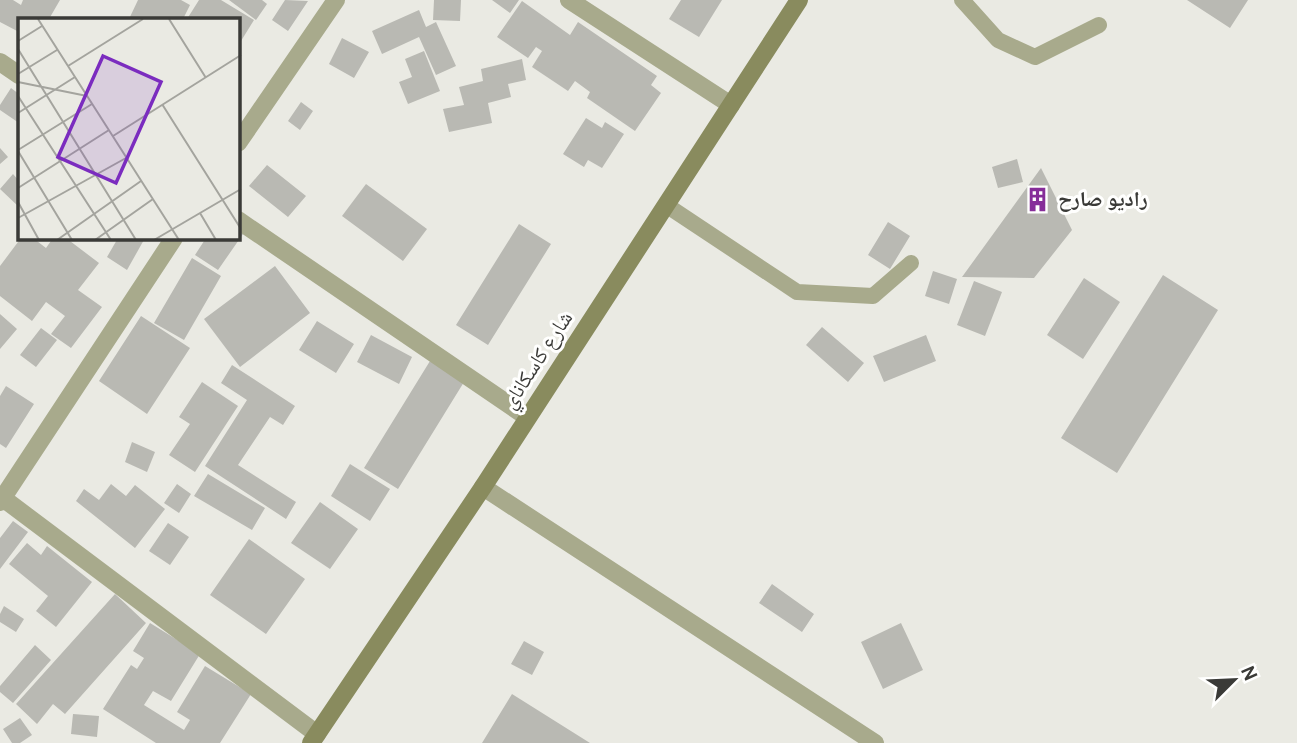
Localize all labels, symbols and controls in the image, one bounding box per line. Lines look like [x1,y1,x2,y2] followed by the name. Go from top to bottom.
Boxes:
[18,18,240,240] inset map
[1024,185,1052,213] building icon: راديو صارح
[1058,186,1148,212] place label: راديو صارح
[496,306,581,416] street label: شارع كاسكاناي
[1199,645,1269,715] north arrow
[1236,662,1262,684] text: N

